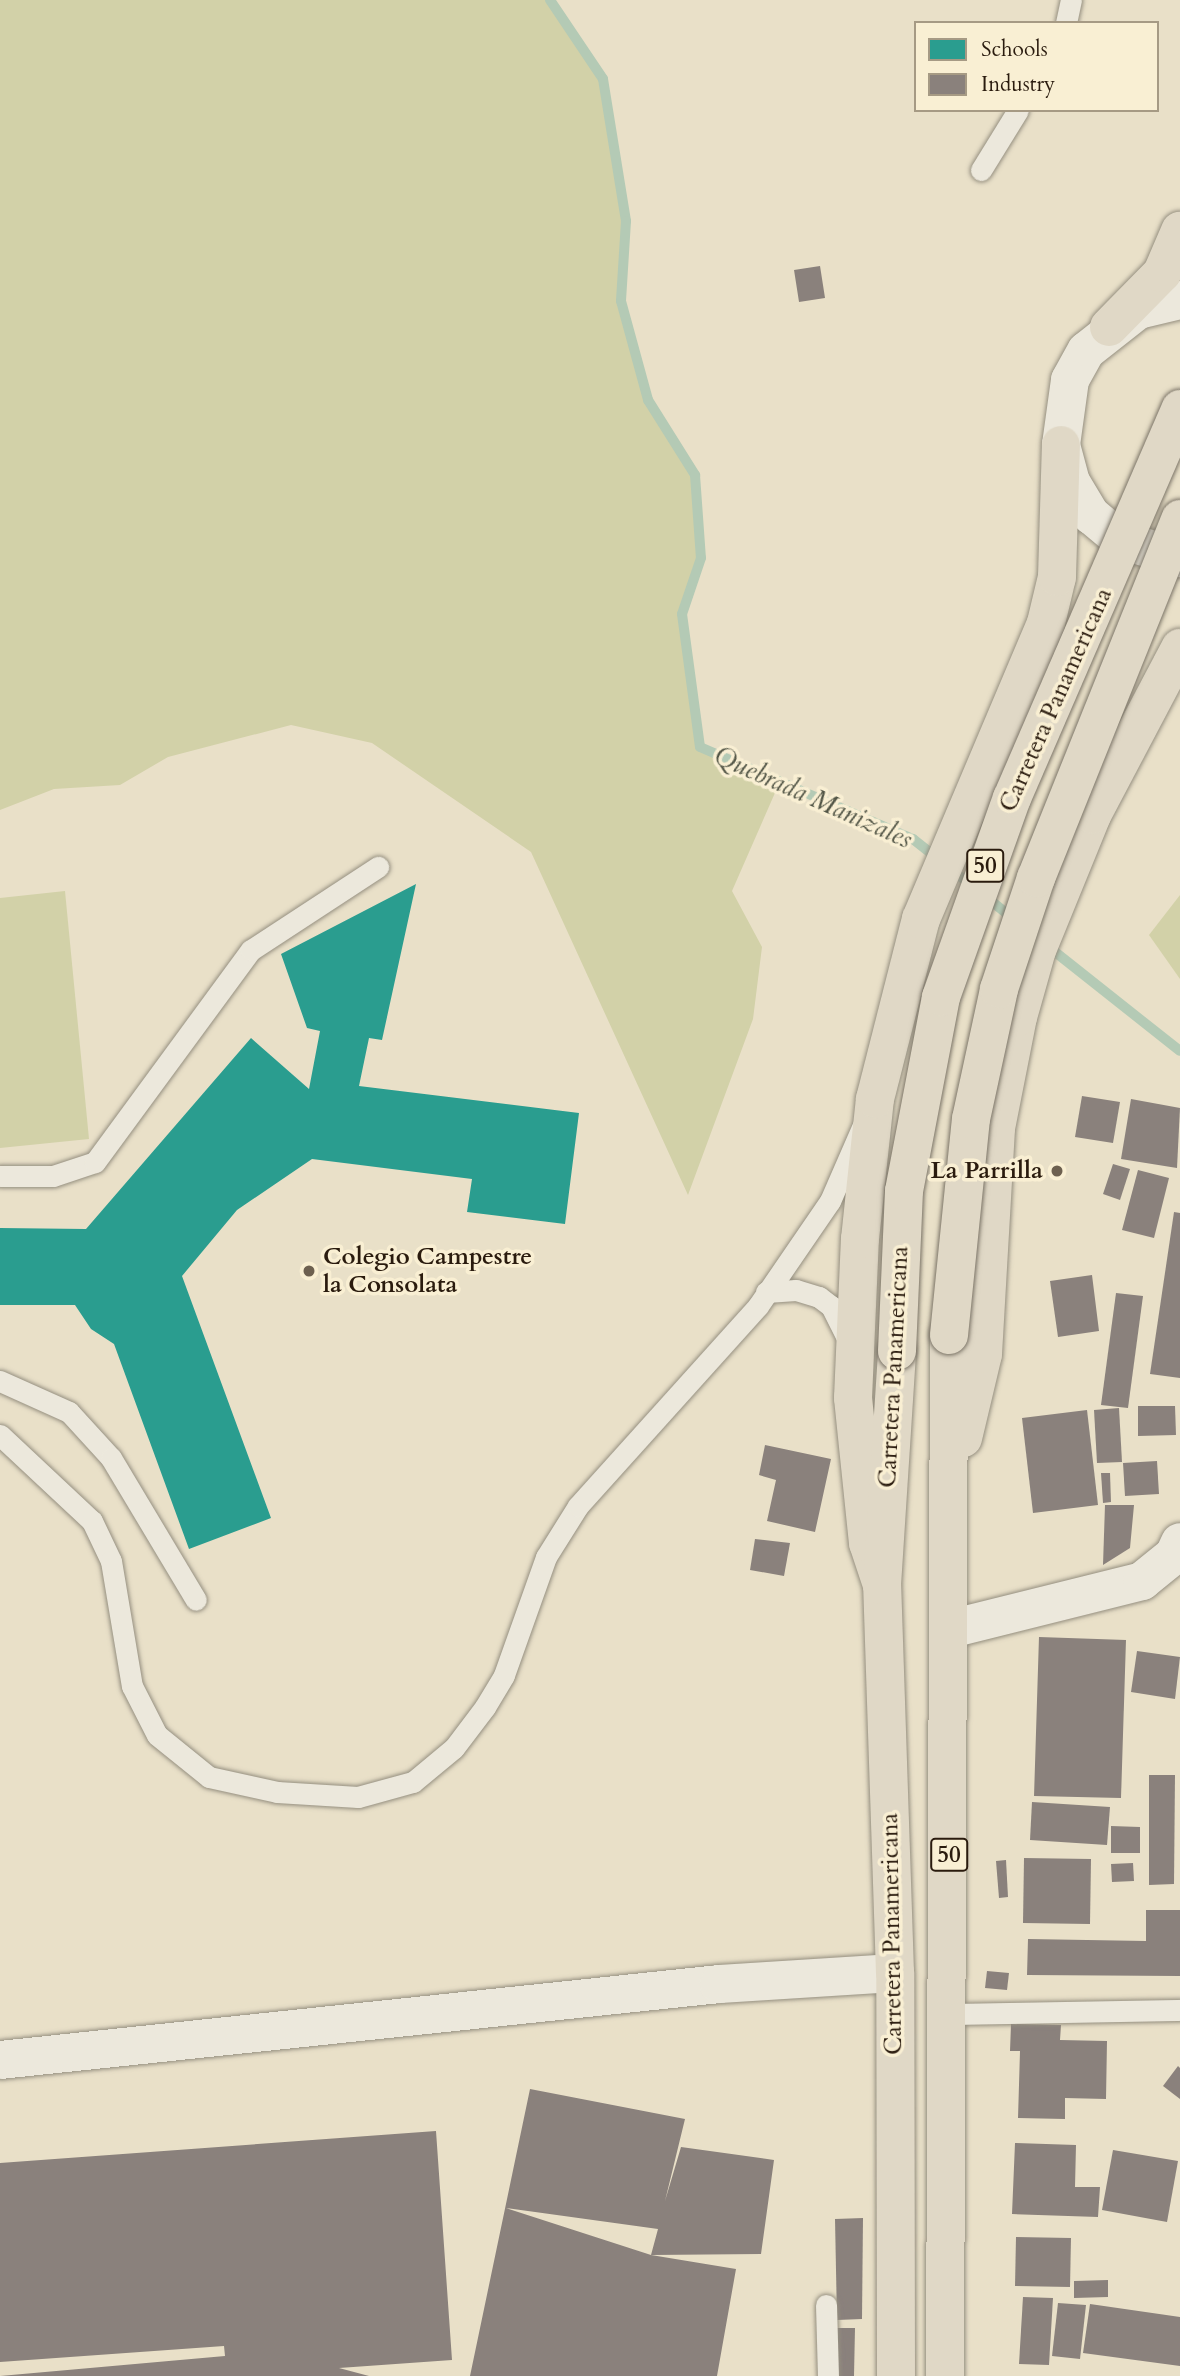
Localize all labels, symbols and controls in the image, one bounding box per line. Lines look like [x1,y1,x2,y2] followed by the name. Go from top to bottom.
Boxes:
[914,21,1159,112] legend
[981,35,1048,64] text: Schools
[981,70,1055,99] text: Industry
[994,584,1118,816] street label: Carretera Panamericana
[709,740,917,856] water label: Quebrada Manizales
[966,846,1004,886] road number: 50
[931,1157,1043,1185] place label: La Parrilla
[1049,1163,1065,1179] marker: La Parrilla
[323,1243,532,1299] place label: Colegio Campestre la Consolata
[873,1246,915,1488] street label: Carretera Panamericana
[301,1263,317,1279] marker: Colegio Campestre la Consolata
[875,1813,909,2055] street label: Carretera Panamericana
[930,1836,968,1874] road number: 50

